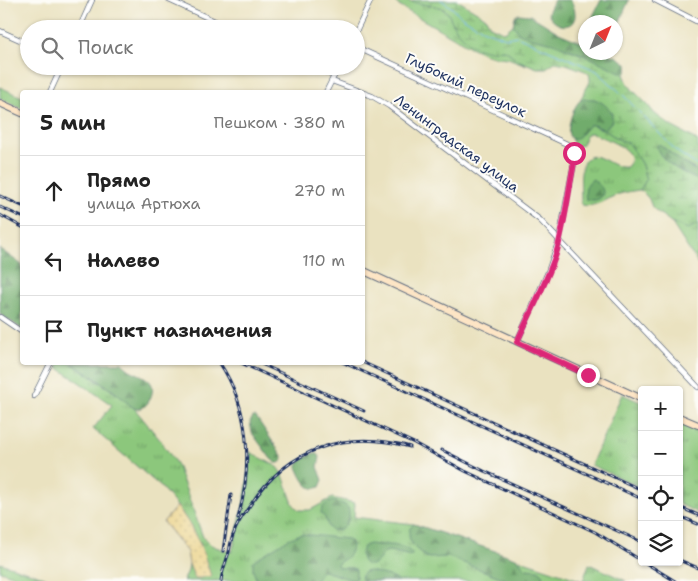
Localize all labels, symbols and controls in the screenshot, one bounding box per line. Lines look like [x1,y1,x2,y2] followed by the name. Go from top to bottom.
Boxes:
[578,15,623,60] north arrow
[20,20,365,75] search box
[38,34,66,62] icon: search
[78,35,133,60] text: Поиск
[403,49,530,121] street label: Глубокий переулок
[391,90,523,196] street label: Ленинградская улица
[40,109,106,137] text: 5 мин
[214,112,345,133] text: Пешком · 380 m
[563,142,586,165] route start
[87,168,151,193] text: Прямо
[40,177,68,205] icon: ahead
[294,180,345,201] text: 270 m
[87,193,200,214] text: улица Артюха
[40,247,68,275] icon: left
[87,248,160,273] text: Налево
[302,250,345,271] text: 110 m
[40,317,68,345] icon: arrive
[87,318,272,343] text: Пункт назначения
[577,364,600,387] route end
[638,386,683,566] map controls
[638,386,683,431] button: +
[638,431,683,476] button: −
[638,476,683,521] button: locate
[638,521,683,566] button: layers

